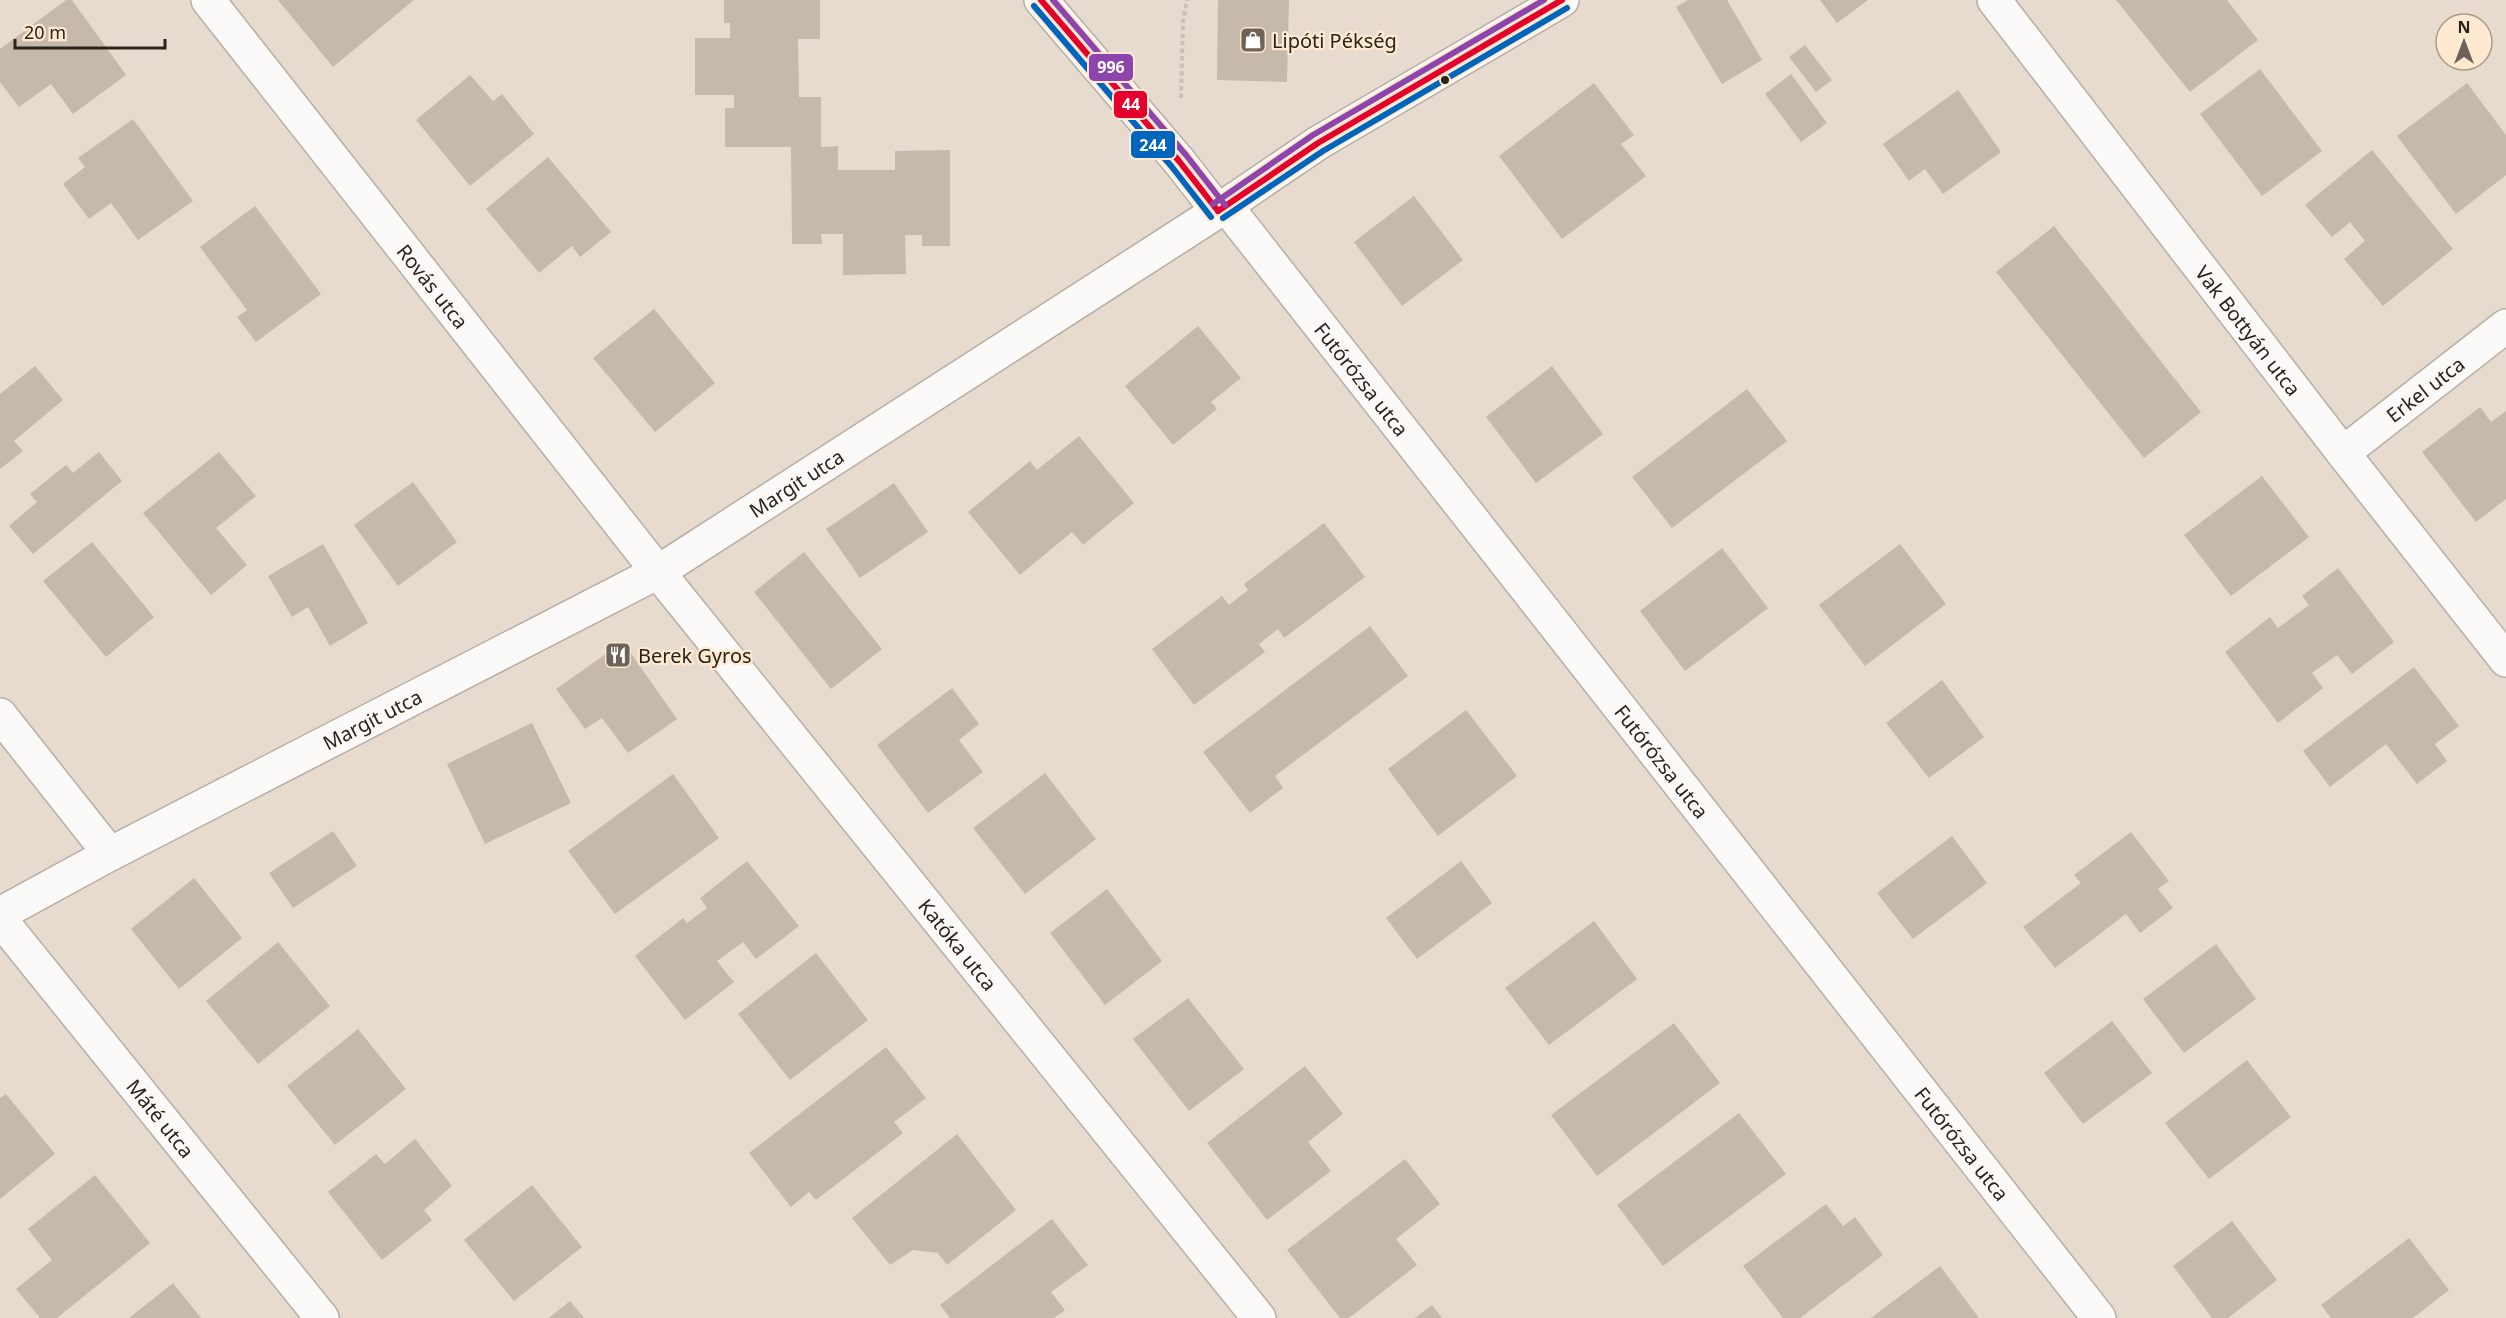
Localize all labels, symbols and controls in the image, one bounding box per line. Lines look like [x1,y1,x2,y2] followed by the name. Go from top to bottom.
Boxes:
[15,12,165,50] scale bar
[2434,12,2494,72] north arrow
[2457,16,2471,38] text: N
[24,20,66,44] text: 20 m
[1238,25,1268,55] shop icon: Lipóti Pékség
[1272,27,1397,54] place label: Lipóti Pékség
[1088,53,1134,82] line badge: 996
[1097,56,1125,78] text: 996
[1439,74,1451,86] unlabelled marker
[1113,90,1148,119] line badge: 44
[1122,93,1140,115] text: 44
[1130,130,1176,159] line badge: 244
[1139,134,1167,156] text: 244
[391,238,475,334] street label: Rovás utca
[2190,260,2307,401] street label: Vak Bottyán utca
[1309,317,1415,442] street label: Futórózsa utca
[2380,350,2470,428] street label: Erkel utca
[744,442,849,523] street label: Margit utca
[603,640,633,670] restaurant icon: Berek Gyros
[638,642,752,669] place label: Berek Gyros
[318,682,426,756] street label: Margit utca
[1609,699,1715,824] street label: Futórózsa utca
[913,893,1003,996] street label: Katóka utca
[121,1073,201,1163] street label: Máté utca
[1909,1081,2015,1206] street label: Futórózsa utca

